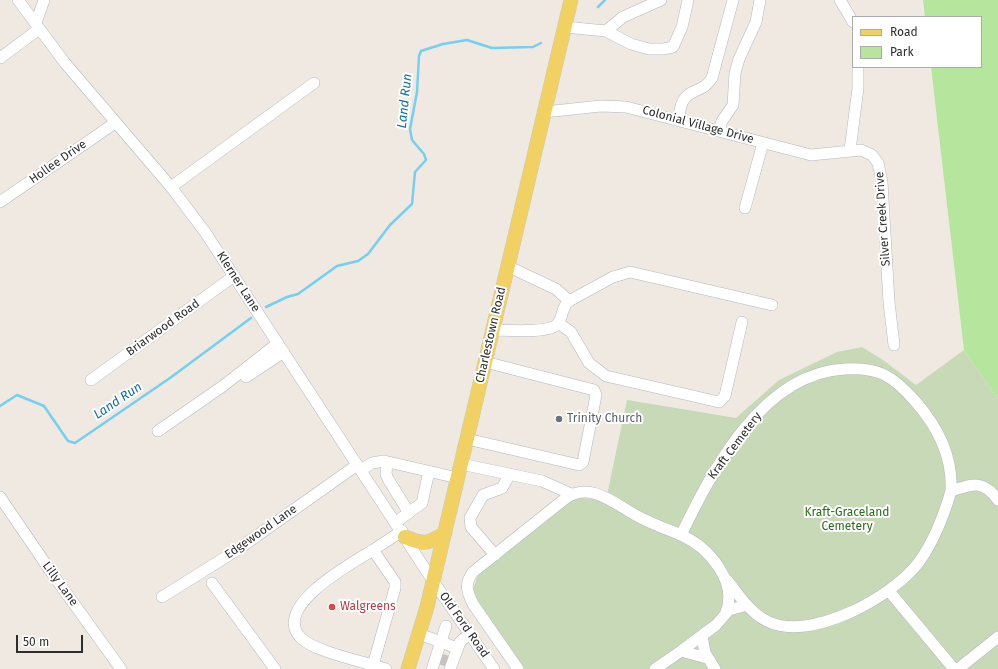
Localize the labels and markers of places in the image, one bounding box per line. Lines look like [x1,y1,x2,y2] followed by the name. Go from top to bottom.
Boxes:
[567,412,642,426] place label: Trinity Church
[554,414,564,424] marker: Trinity Church
[340,600,396,614] place label: Walgreens
[327,602,337,612] marker: Walgreens

